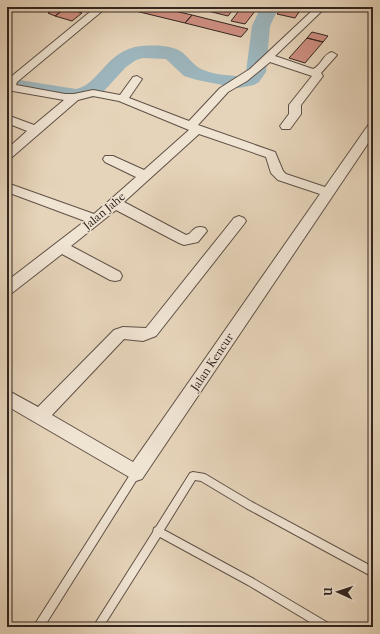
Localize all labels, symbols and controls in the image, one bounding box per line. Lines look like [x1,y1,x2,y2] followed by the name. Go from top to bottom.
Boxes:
[79,189,128,233] street label: Jalan Jahe
[187,330,237,394] street label: Jalan Kencur
[318,572,358,612] north arrow
[322,586,335,597] text: U

